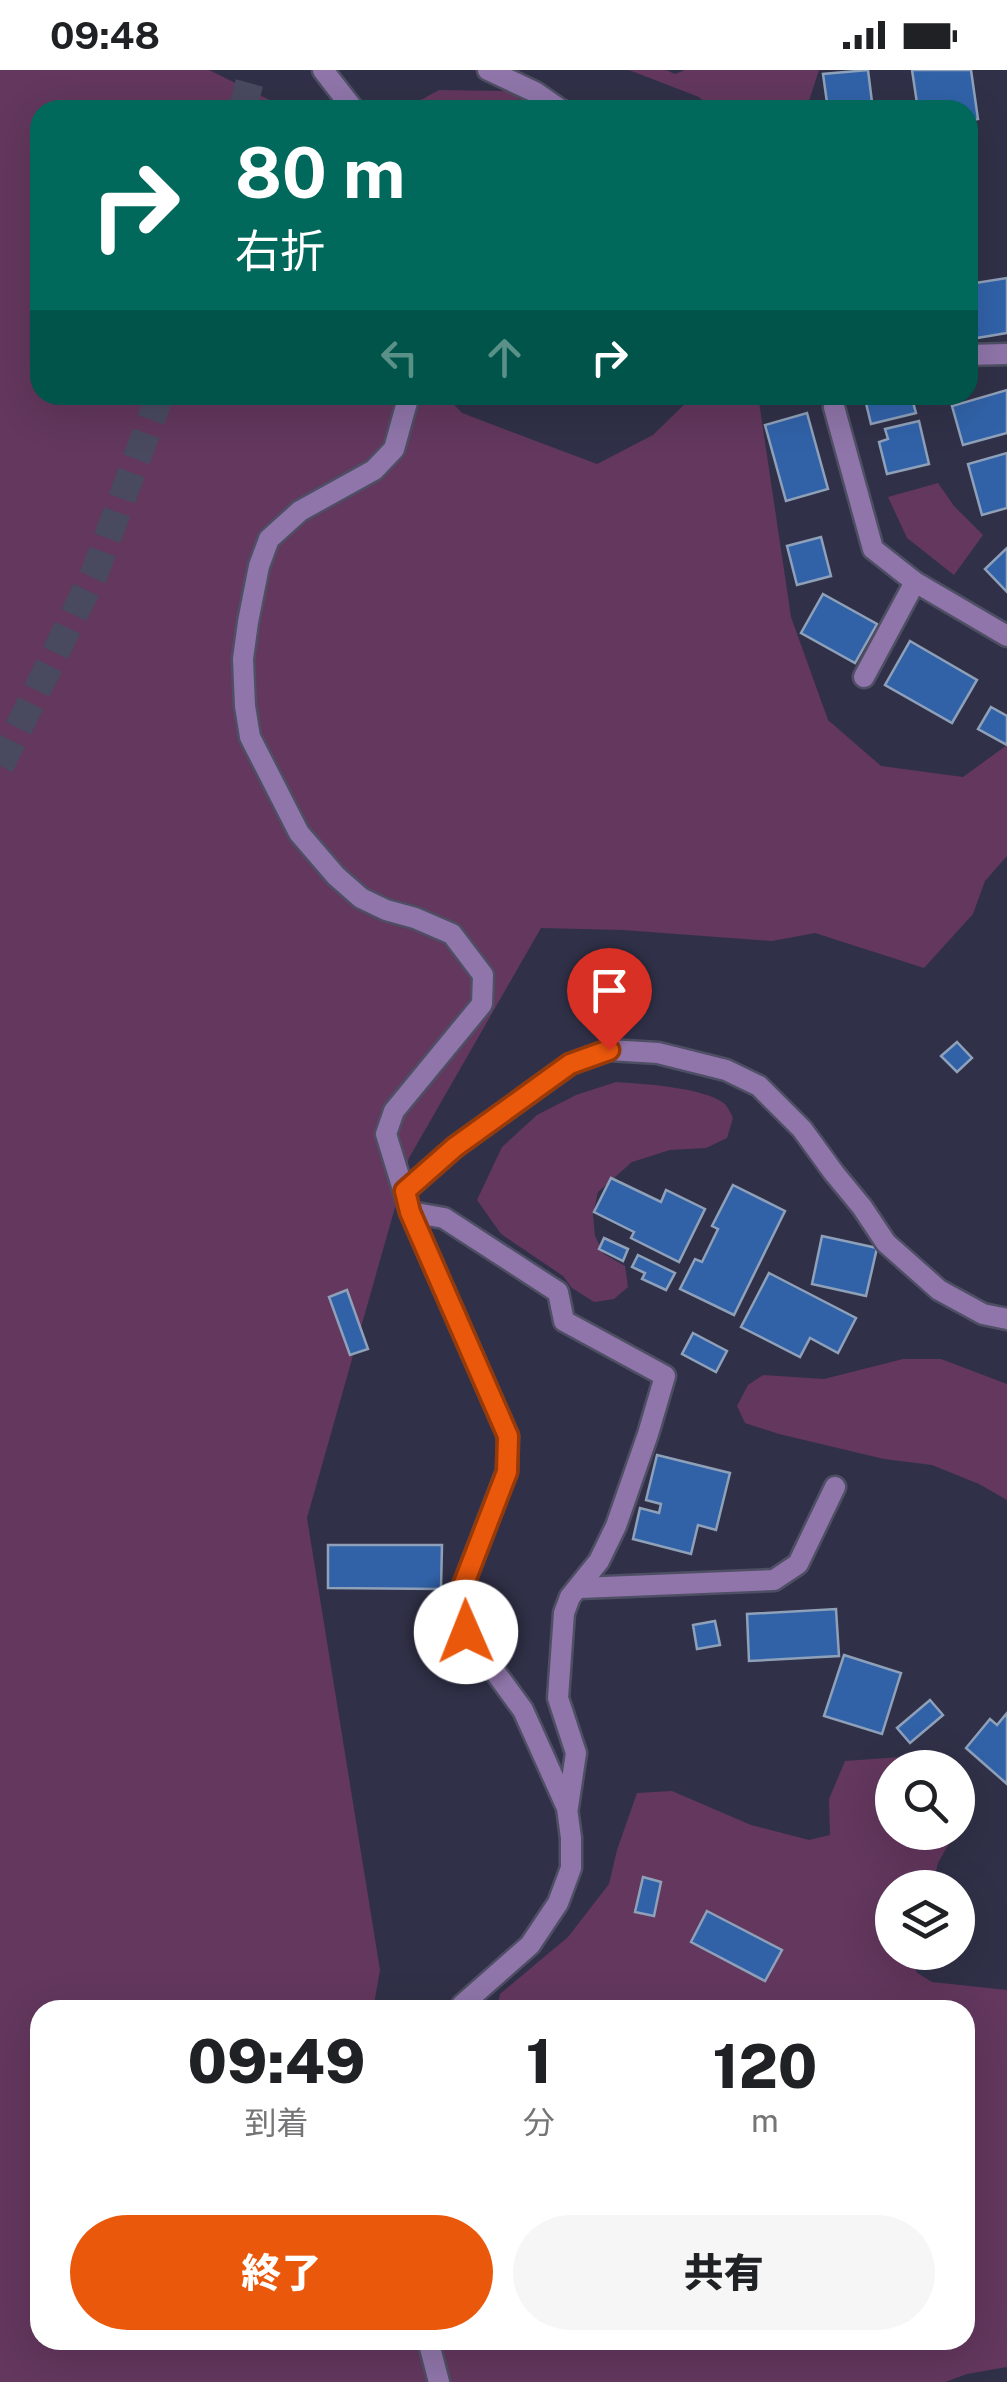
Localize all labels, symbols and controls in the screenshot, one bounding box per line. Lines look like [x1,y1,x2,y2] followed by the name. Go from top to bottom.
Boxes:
[50,13,160,58] text: 09:48
[235,131,405,214] text: 80 m
[70,140,200,270] icon: right
[235,224,325,277] text: 右折
[372,330,427,385] icon: left
[477,330,532,385] icon: ahead
[582,330,637,385] icon: right
[567,948,652,1051] pin
[582,963,637,1018] icon: arrive
[414,1580,518,1684] position arrow
[875,1750,975,1970] map controls
[875,1750,975,1850] button: search
[875,1870,975,1970] button: layers
[188,2026,365,2097] text: 09:49
[526,2026,552,2097] text: 1
[712,2031,817,2102] text: 120
[751,2102,779,2139] text: m
[244,2104,308,2141] text: 到着
[523,2104,555,2141] text: 分
[70,2215,493,2330] button: 終了
[513,2215,935,2330] button: 共有

